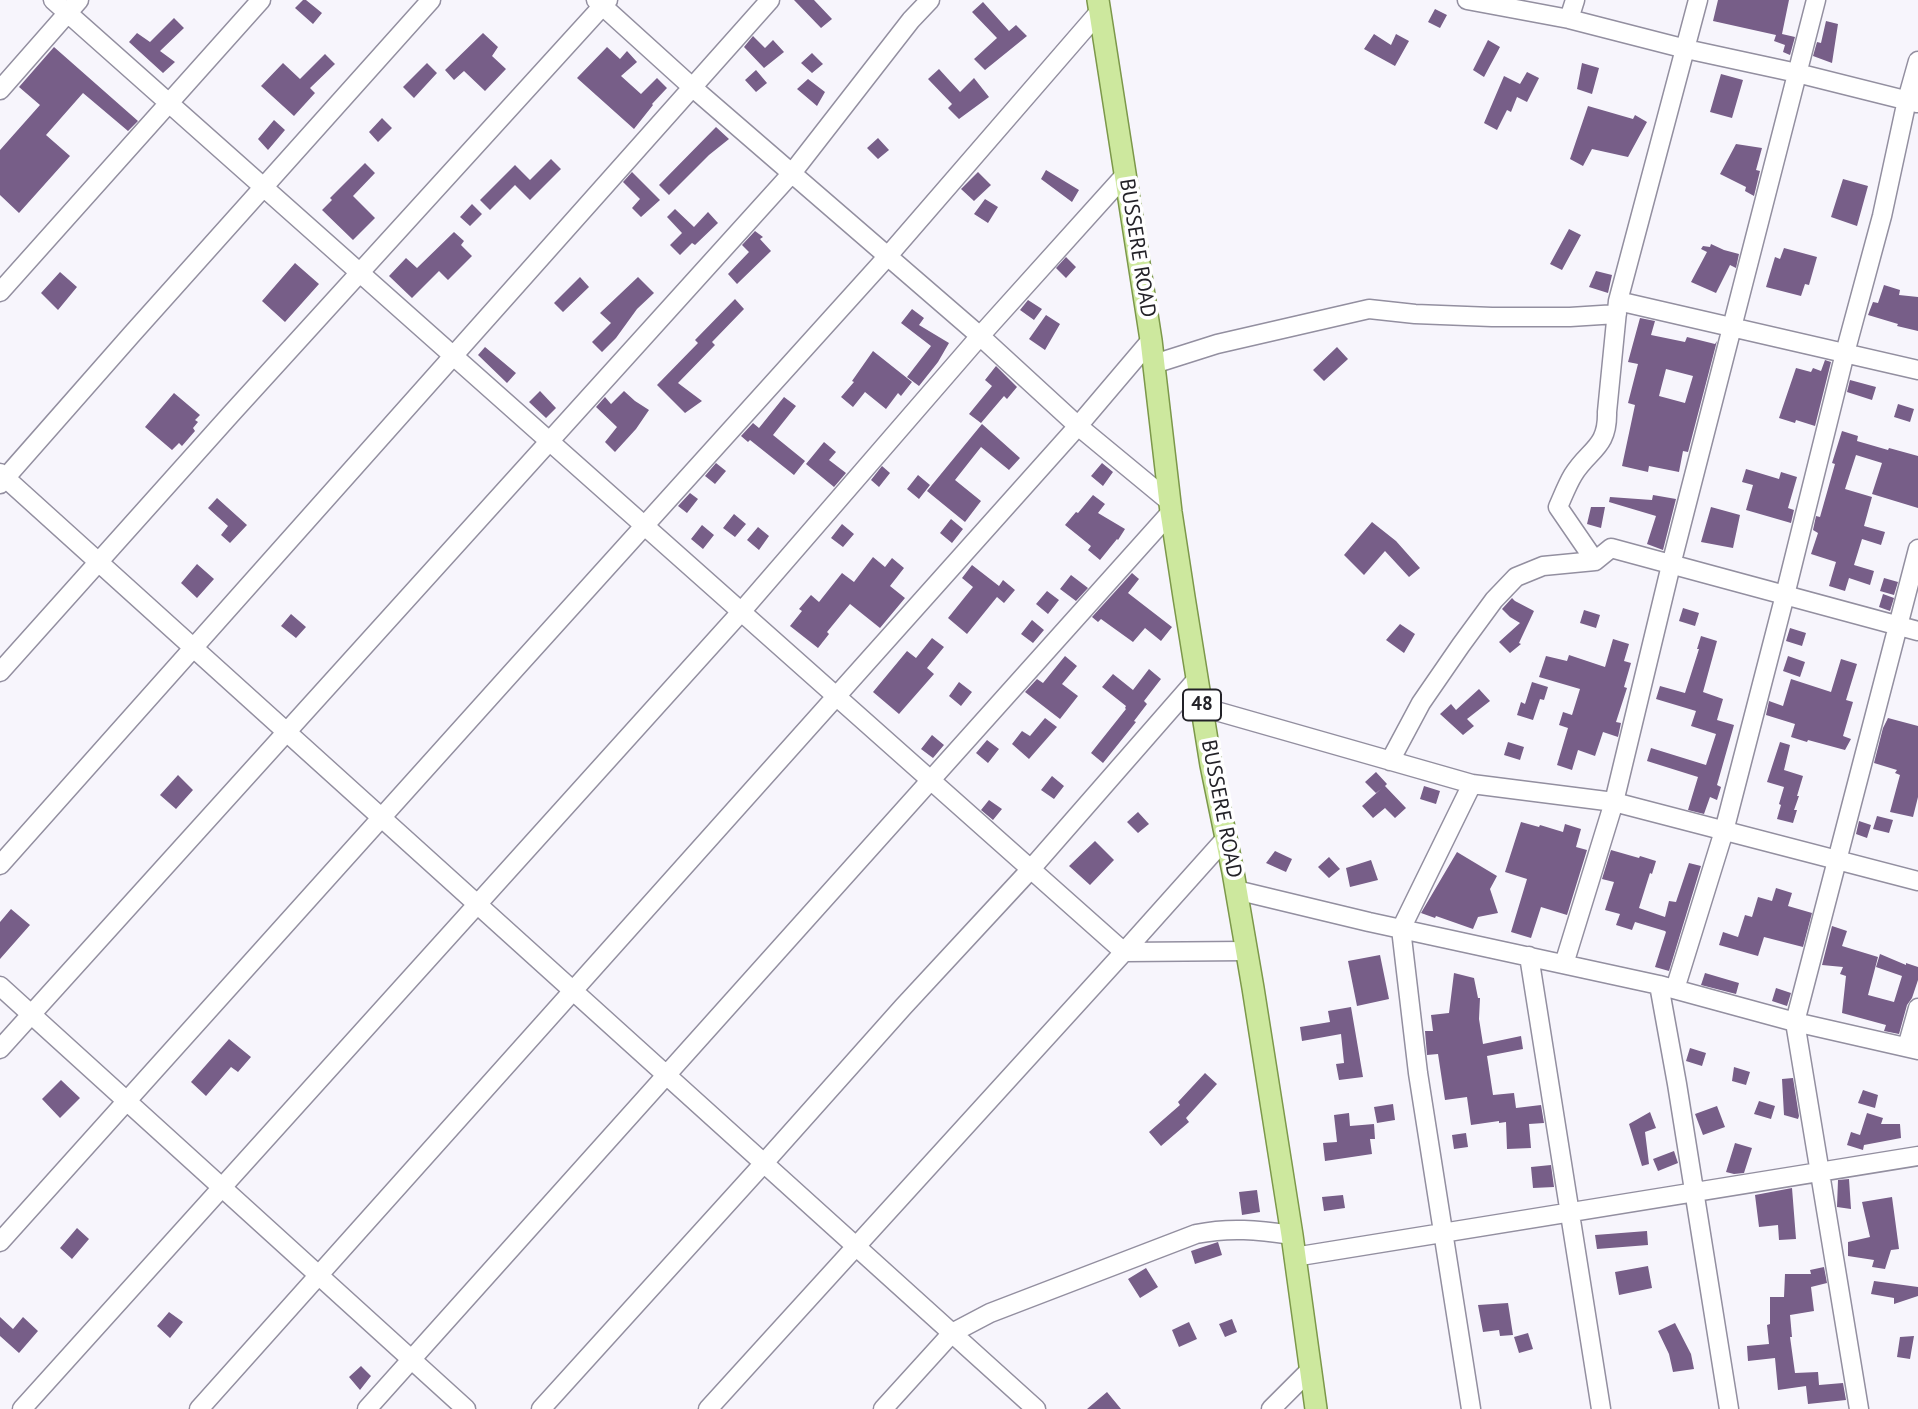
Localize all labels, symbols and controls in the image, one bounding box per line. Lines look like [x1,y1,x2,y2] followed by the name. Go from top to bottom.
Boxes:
[1114,177,1160,319] street label: BUSSERE ROAD
[1183,690,1221,720] road number: 48
[1195,738,1247,880] street label: BUSSERE ROAD

